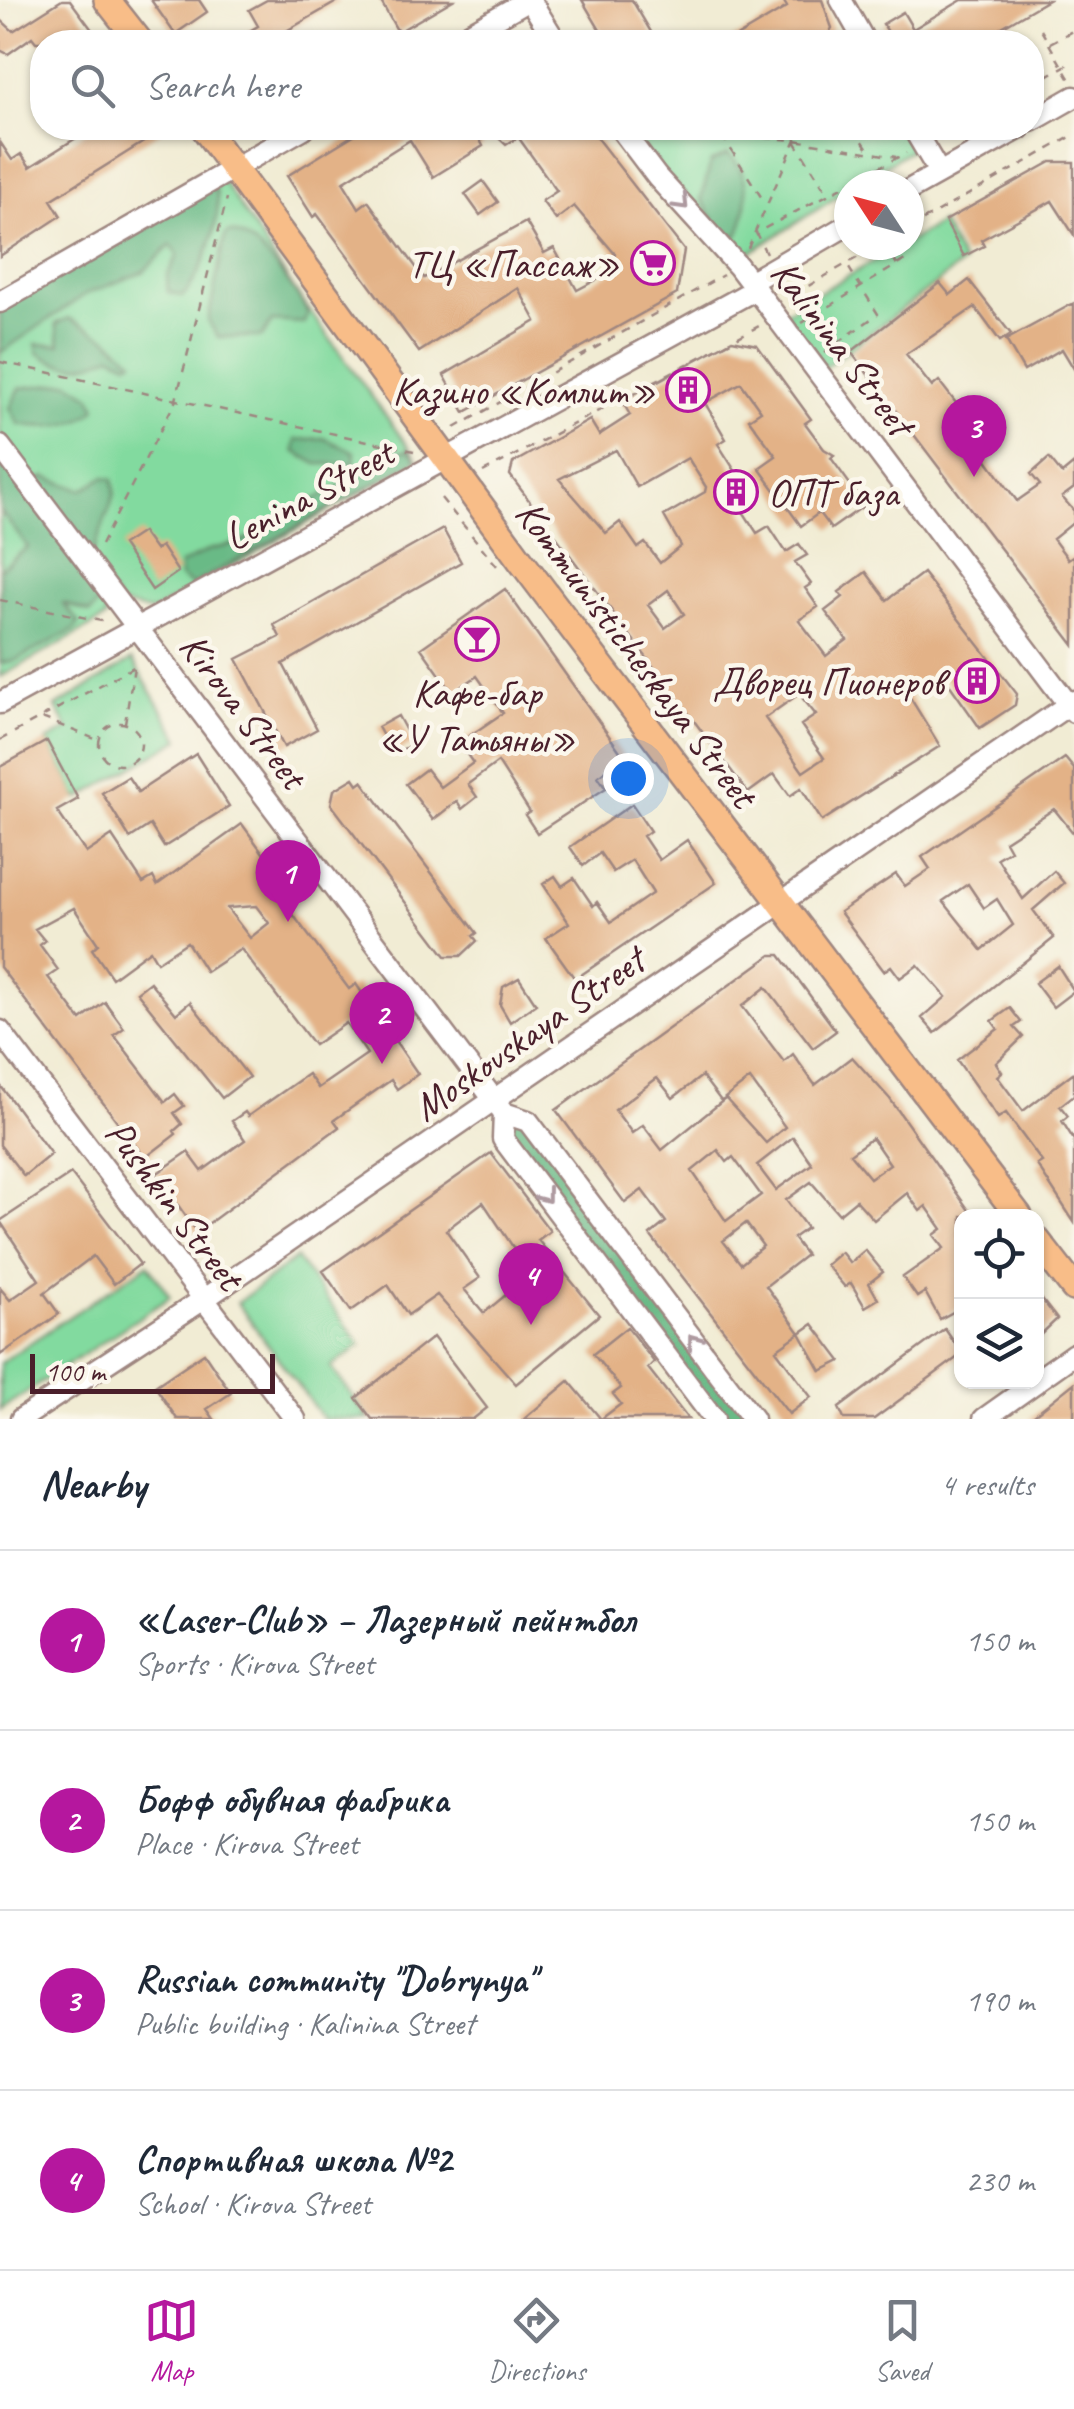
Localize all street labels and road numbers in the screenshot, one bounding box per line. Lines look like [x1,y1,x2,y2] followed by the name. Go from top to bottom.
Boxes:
[760,250,928,450] street label: Kalinina Street
[215,426,405,562] street label: Lenina Street
[504,490,770,820] street label: Kommunisticheskaya Street
[168,623,320,801] street label: Kirova Street
[403,932,659,1132] street label: Moskovskaya Street
[94,1110,257,1303] street label: Pushkin Street

